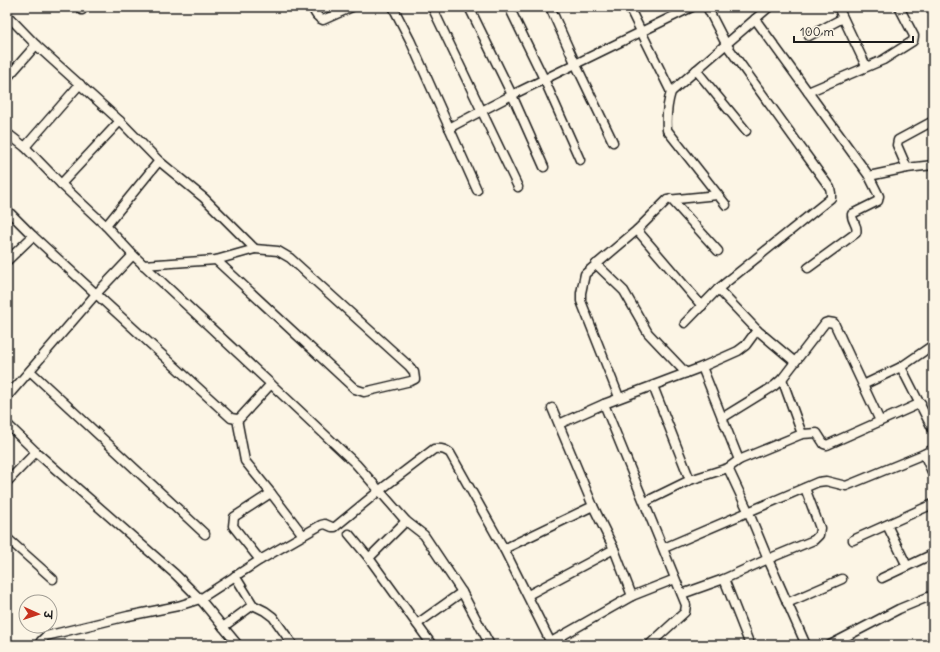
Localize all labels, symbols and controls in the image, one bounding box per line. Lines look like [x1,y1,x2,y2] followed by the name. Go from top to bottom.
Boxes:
[794,18,913,44] scale bar
[800,24,834,39] text: 100 m
[18,594,58,634] north arrow
[41,609,55,620] text: उ

